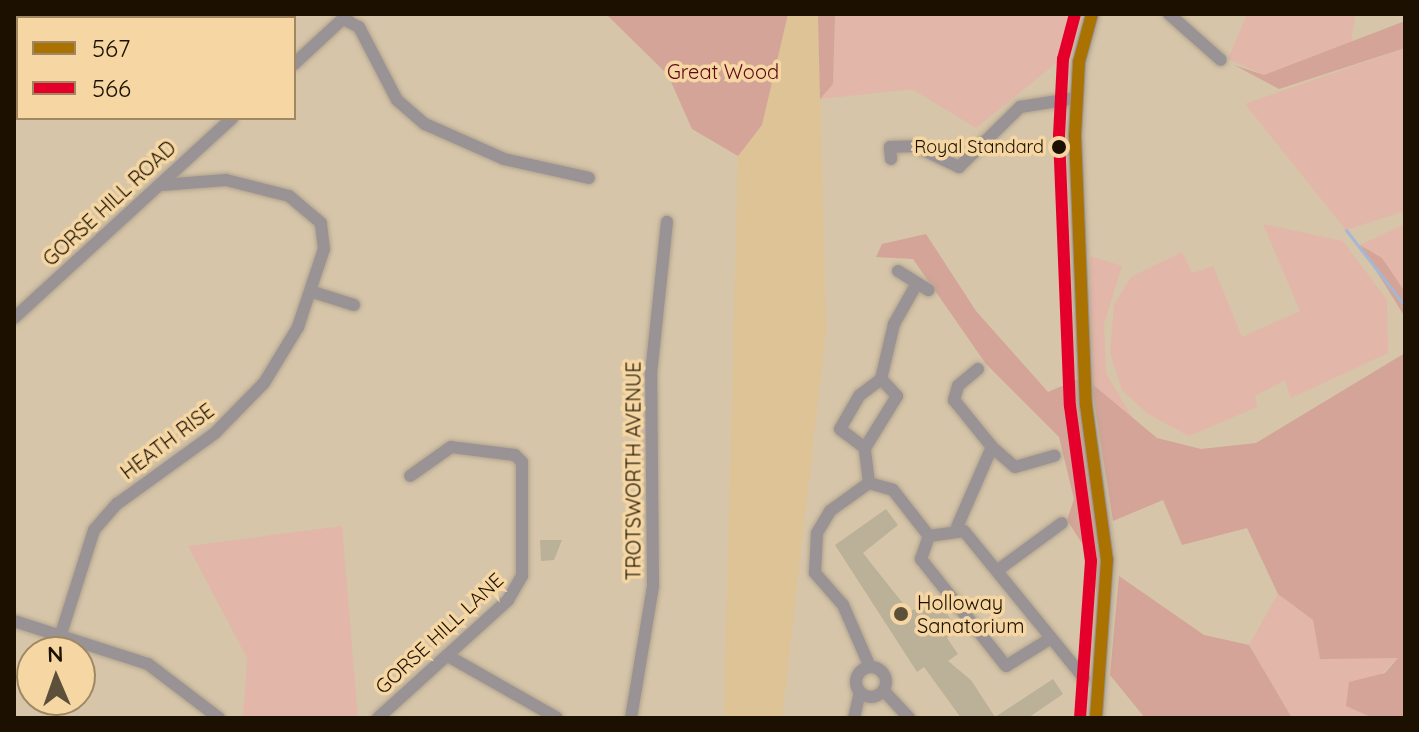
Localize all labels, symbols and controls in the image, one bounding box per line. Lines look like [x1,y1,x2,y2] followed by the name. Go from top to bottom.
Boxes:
[16,16,296,120] legend
[92,33,130,63] text: 567
[667,59,779,83] park label: Great Wood
[92,73,131,103] text: 566
[38,135,180,271] street label: GORSE HILL ROAD
[914,136,1044,158] place label: Royal Standard
[1051,139,1067,155] marker: Royal Standard
[621,361,645,581] street label: TROTSWORTH AVENUE
[116,398,218,484] street label: HEATH RISE
[370,568,508,698] street label: GORSE HILL LANE
[917,590,1024,637] place label: Holloway Sanatorium
[892,605,910,623] marker: Holloway Sanatorium
[16,636,96,716] north arrow
[47,640,64,668] text: N

